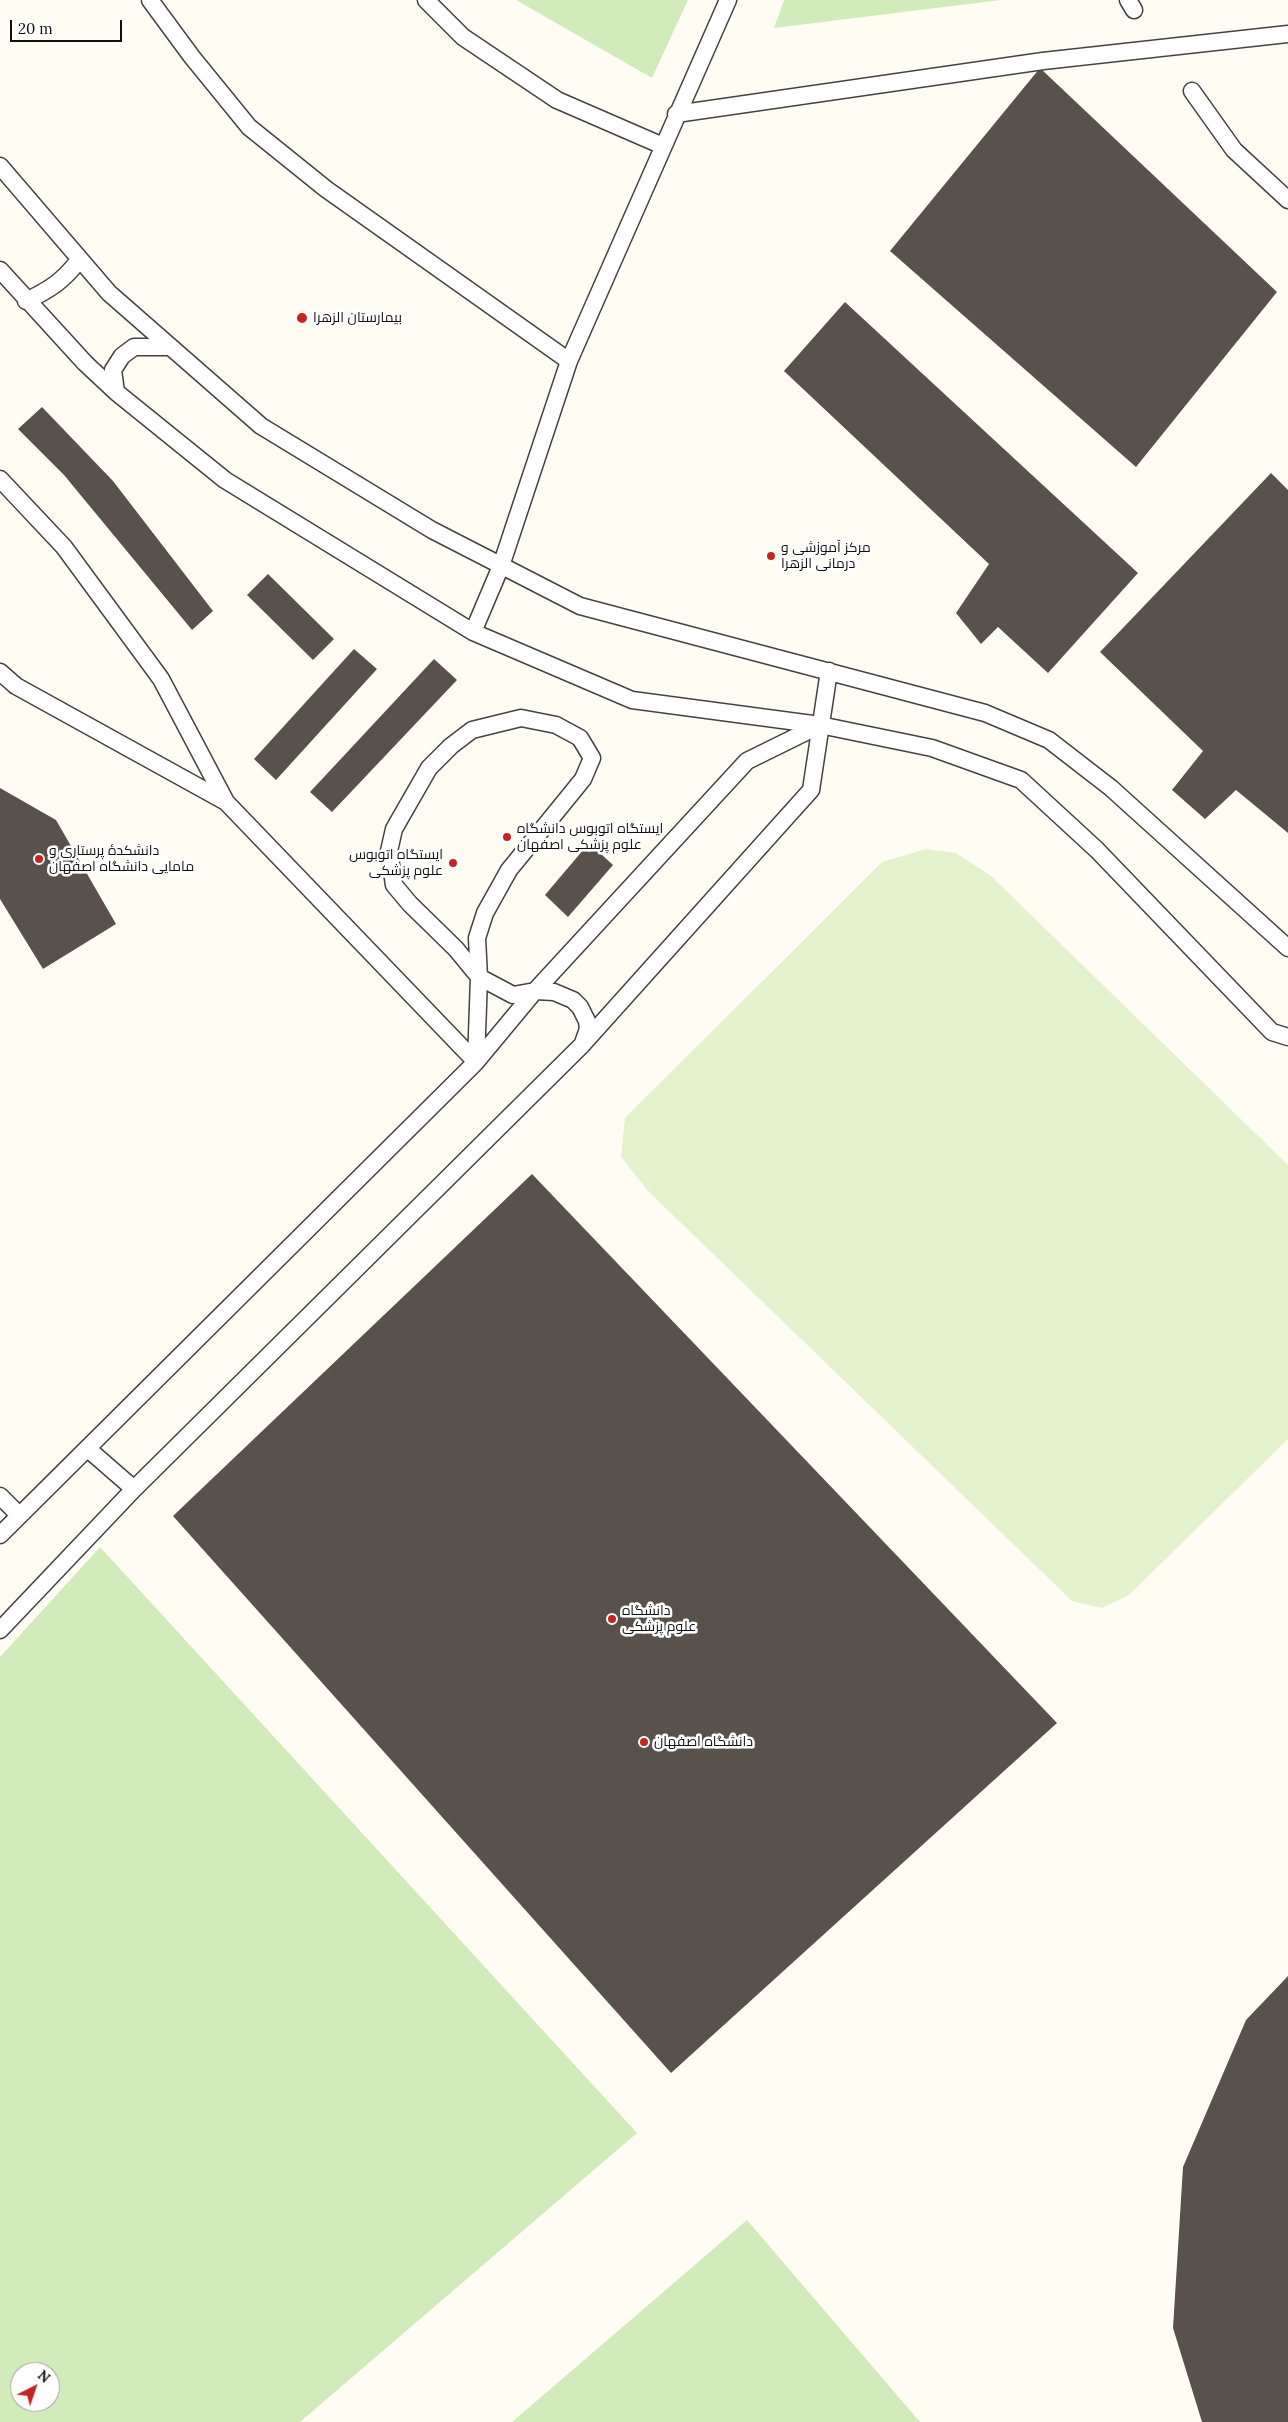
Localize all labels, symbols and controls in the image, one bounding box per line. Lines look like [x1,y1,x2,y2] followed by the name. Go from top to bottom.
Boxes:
[12,10,125,42] scale bar
[18,19,53,38] text: 20 m
[313,310,402,326] place label: بیمارستان الزهرا
[295,311,309,325] marker: بیمارستان الزهرا
[781,540,871,572] place label: مرکز آموزشی و درمانی الزهرا
[765,550,777,562] marker: مرکز آموزشی و درمانی الزهرا
[517,821,663,854] place label: ایستگاه اتوبوس دانشگاه علوم پزشکی اصفهان
[501,831,513,843] marker: ایستگاه اتوبوس دانشگاه علوم پزشکی اصفهان
[49,843,194,876] place label: دانشکدهٔ پرستاری و مامایی دانشگاه اصفهان
[349,847,443,880] place label: ایستگاه اتوبوس علوم پزشکی
[33,853,45,865] marker: دانشکدهٔ پرستاری و مامایی دانشگاه اصفهان
[447,857,459,869] marker: ایستگاه اتوبوس علوم پزشکی
[622,1603,696,1635] place label: دانشگاه علوم پزشکی
[606,1613,618,1625] marker: دانشگاه علوم پزشکی
[654,1734,753,1750] place label: دانشگاه اصفهان
[638,1736,650,1748] marker: دانشگاه اصفهان
[10,2362,60,2412] north arrow
[34,2366,54,2387] text: N

